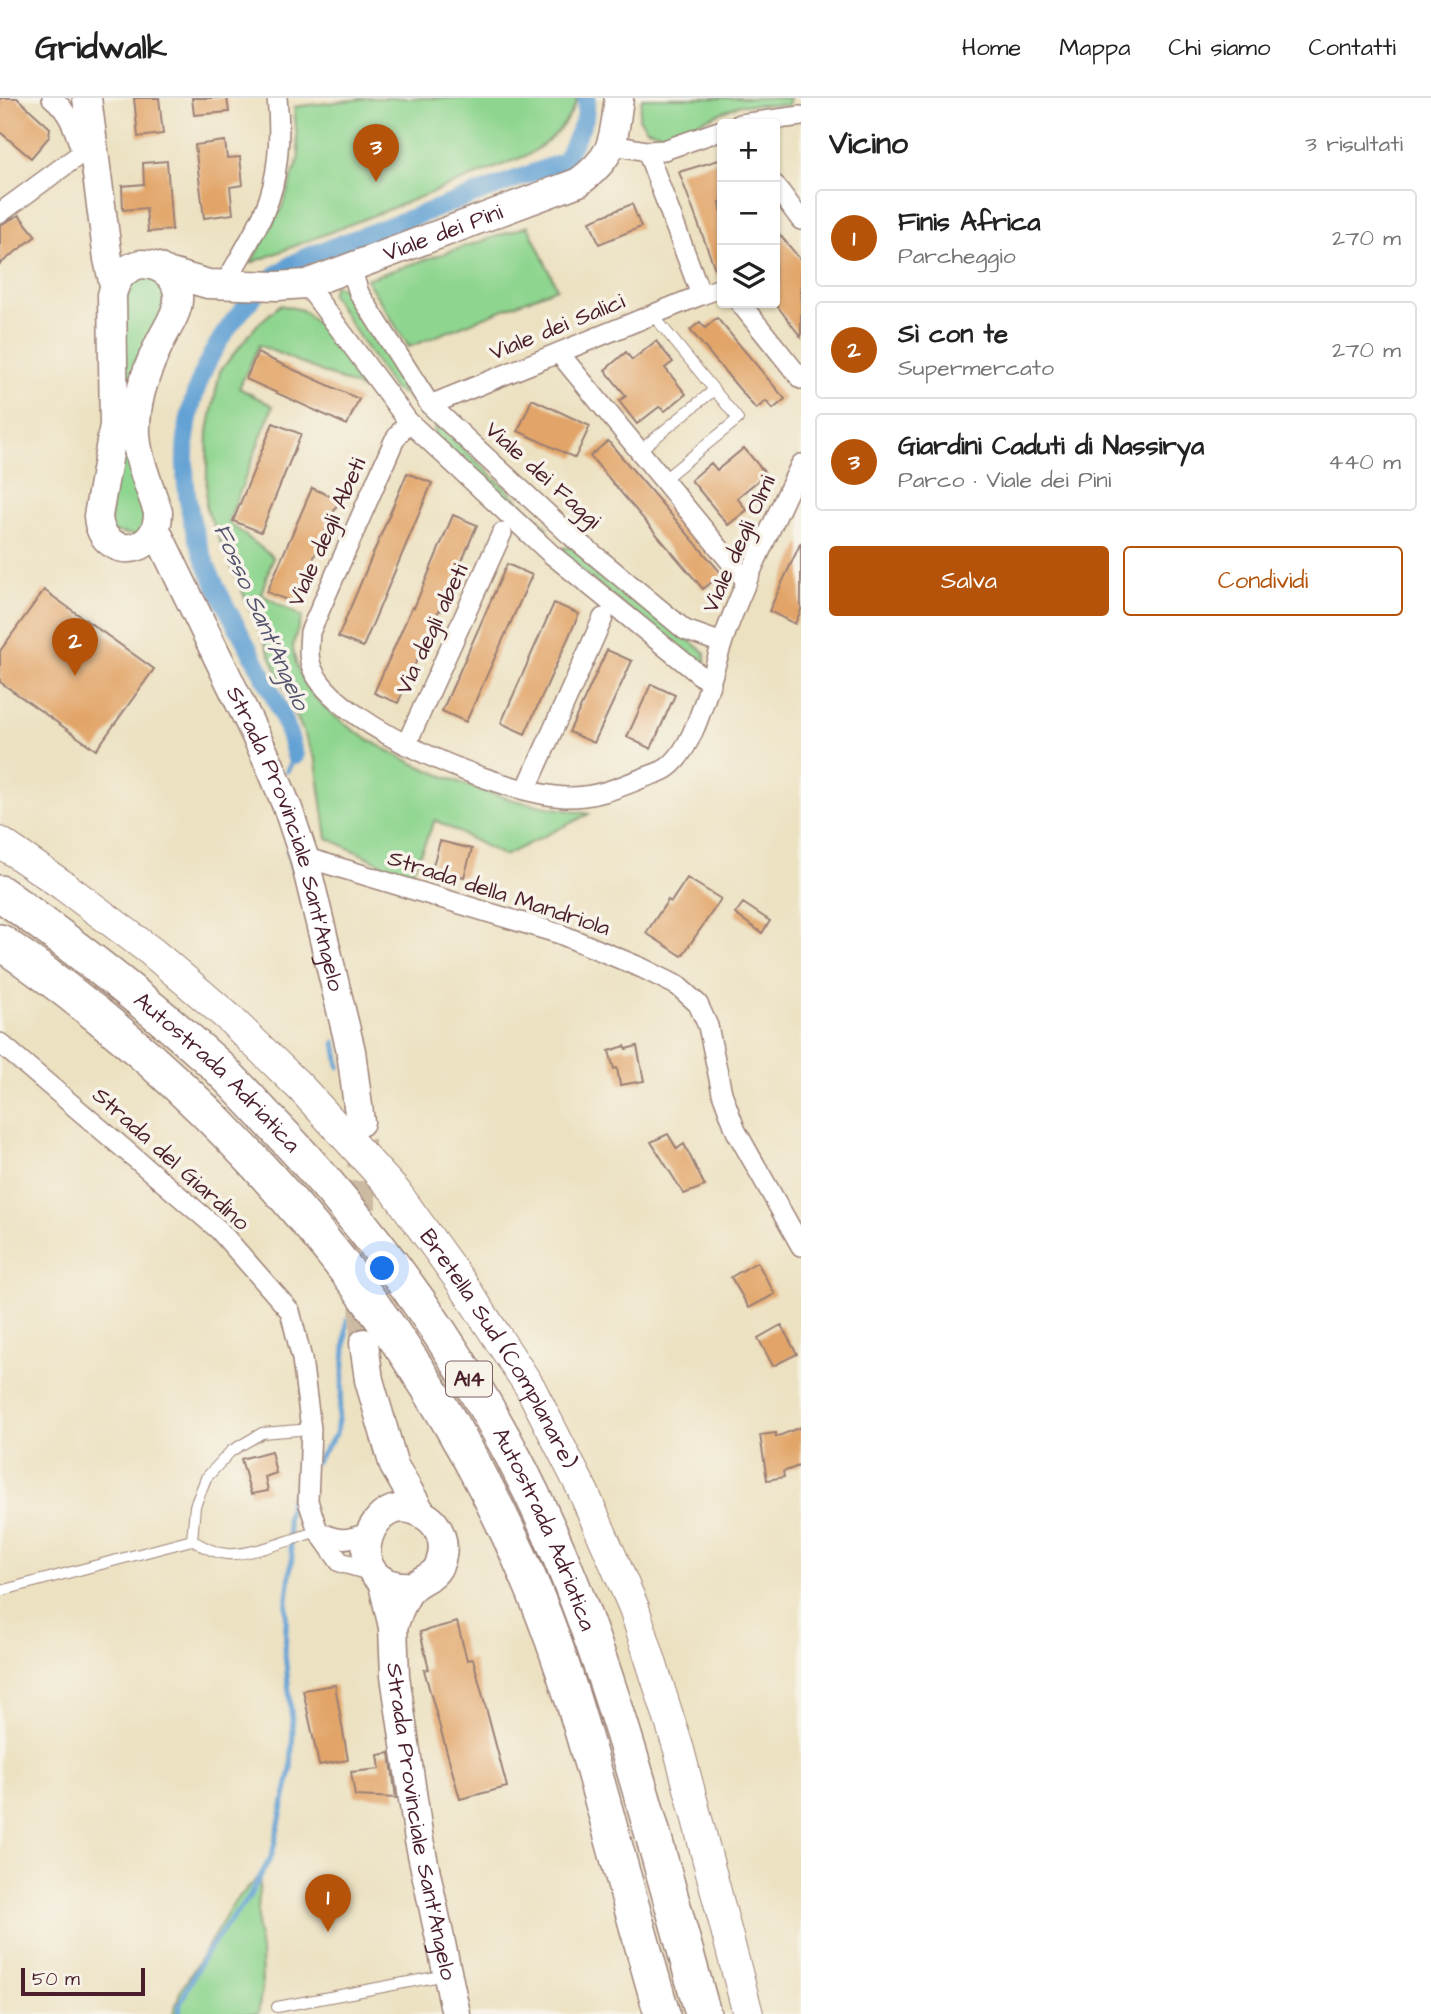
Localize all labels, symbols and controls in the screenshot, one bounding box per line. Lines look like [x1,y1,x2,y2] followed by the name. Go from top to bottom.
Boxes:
[35,25,167,71] text: Gridwalk
[962,31,1021,65] text: Home
[1059,31,1130,65] text: Mappa
[1168,31,1271,65] text: Chi siamo
[1309,31,1396,65] text: Contatti
[717,119,780,308] map controls
[717,119,780,182] button: +
[829,123,908,165] text: Vicino
[353,124,399,182] pin: 3
[1305,128,1403,160] text: 3 risultati
[717,182,780,245] button: −
[379,196,508,270] street label: Viale dei Pini
[898,204,1040,240] text: Finis Africa
[853,222,855,254] text: 1
[1332,222,1401,254] text: 270 m
[898,240,1016,272] text: Parcheggio
[717,245,780,308] button: layers
[485,285,630,369] street label: Viale dei Salici
[898,316,1008,352] text: Sì con te
[847,334,861,366] text: 2
[1332,334,1401,366] text: 270 m
[898,352,1054,384] text: Supermercato
[477,414,609,537] street label: Viale dei Faggi
[898,428,1204,464] text: Giardini Caduti di Nassirya
[848,446,860,478] text: 3
[1328,446,1401,478] text: 440 m
[280,452,375,612] street label: Viale degli Abeti
[898,464,1111,496] text: Parco · Viale dei Pini
[694,470,785,618] street label: Viale degli Olmi
[204,518,318,717] water label: Fosso Sant'Angelo
[829,546,1109,616] button: Salva
[1123,546,1403,616] button: Condividi
[388,558,477,700] street label: Via degli abeti
[52,618,98,676] pin: 2
[218,681,352,994] street label: Strada Provinciale Sant'Angelo
[384,842,615,944] street label: Strada della Mandriola
[127,985,308,1160] street label: Autostrada Adriatica
[85,1080,257,1238] street label: Strada del Giardino
[412,1222,585,1474] street label: Bretella Sud (Complanare)
[365,1251,399,1285] your location
[446,1362,492,1396] road number: A14
[484,1422,604,1636] street label: Autostrada Adriatica
[378,1662,464,1983] street label: Strada Provinciale Sant'Angelo
[305,1874,351,1932] pin: 1
[21,1965,145,1997] scale bar
[32,1966,80,1993] text: 50 m

